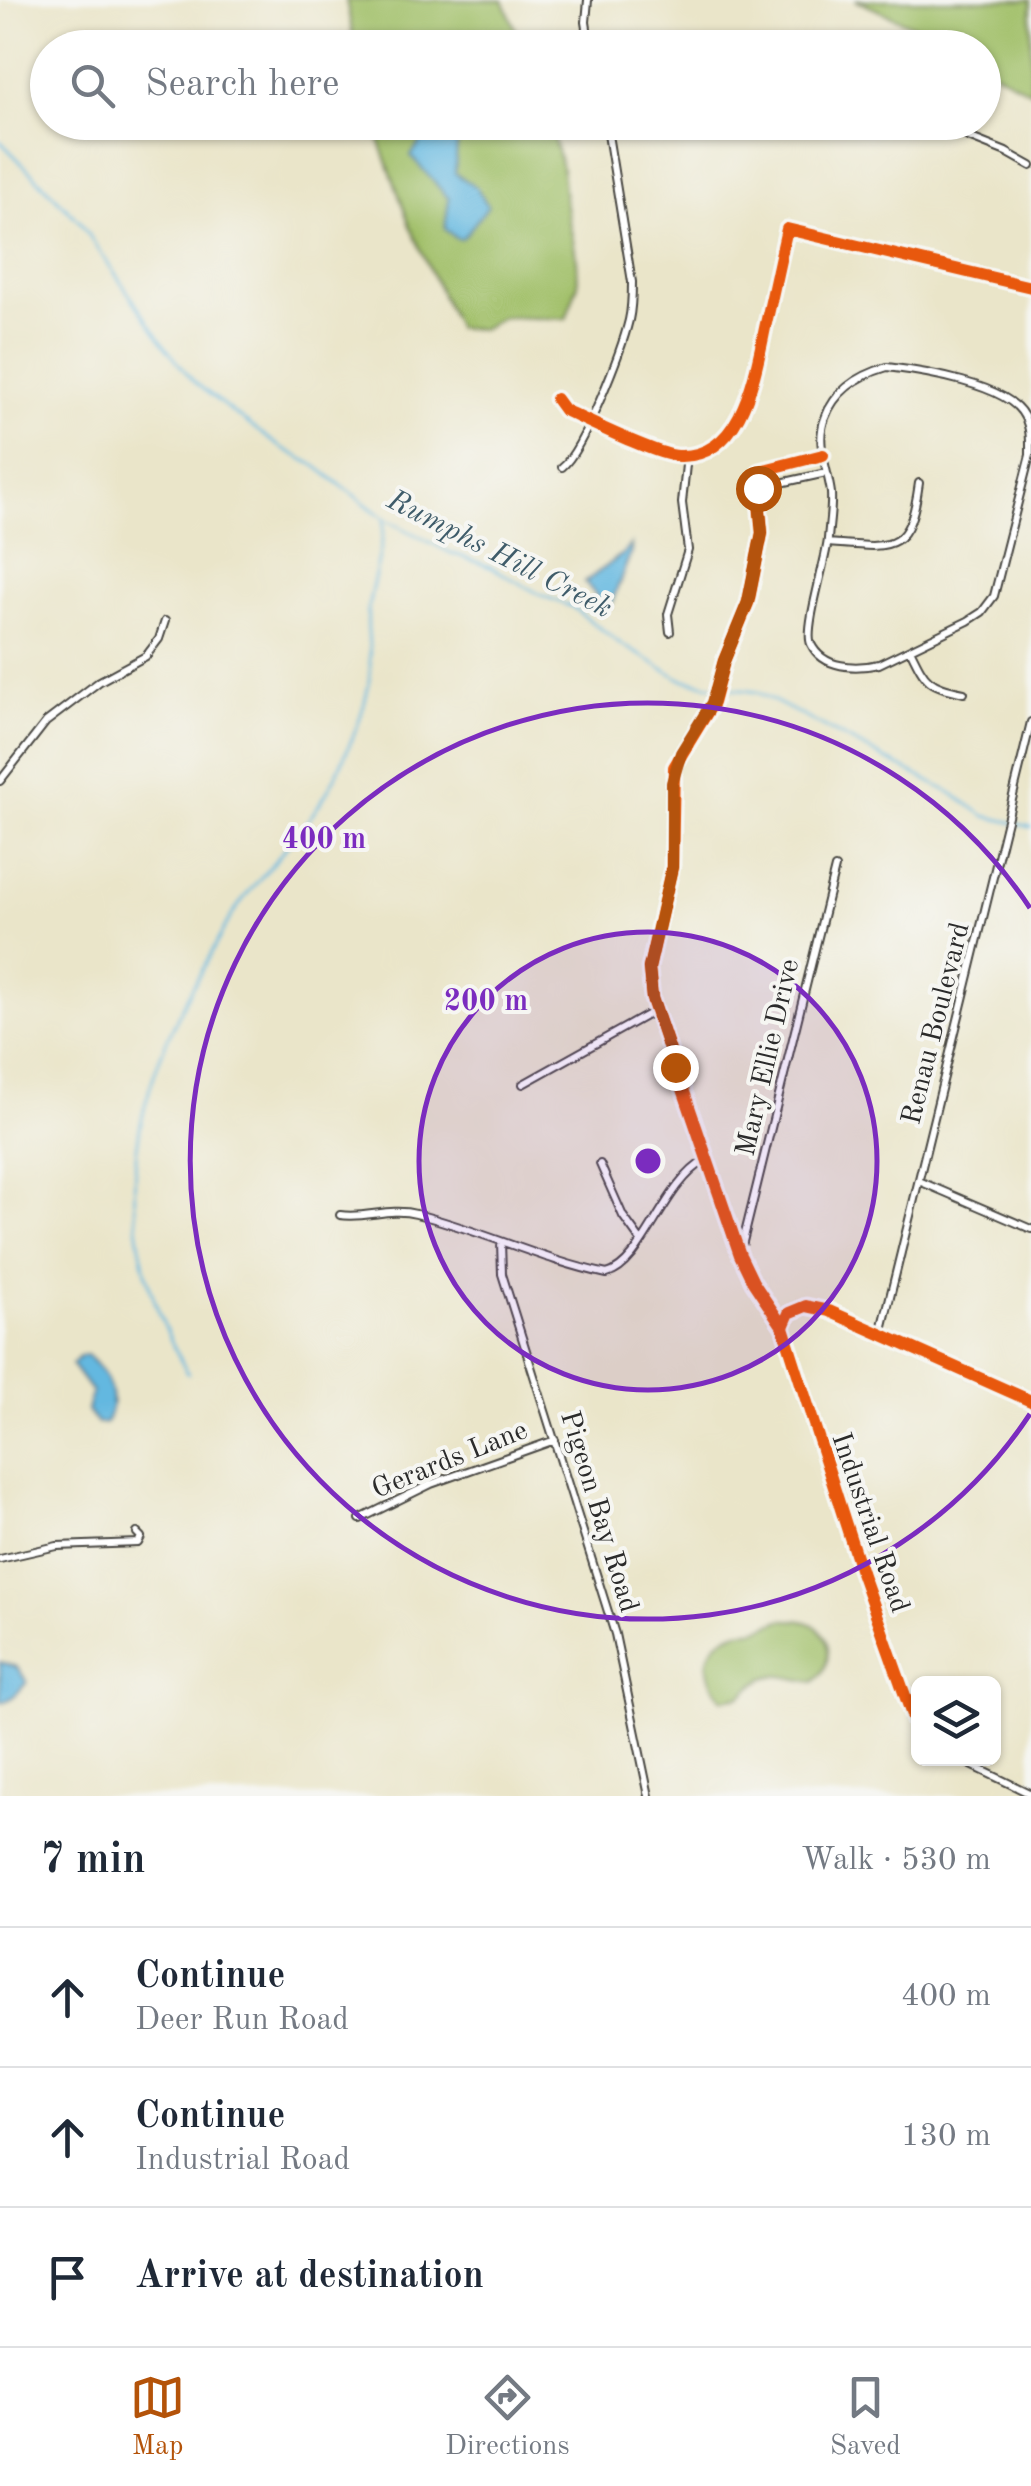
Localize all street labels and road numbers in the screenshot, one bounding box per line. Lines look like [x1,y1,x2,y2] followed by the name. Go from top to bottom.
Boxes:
[898,920,976,1128] street label: Renau Boulevard
[733,956,805,1159] street label: Mary Ellie Drive
[554,1408,642,1616] street label: Pigeon Bay Road
[368,1417,532,1505] street label: Gerards Lane
[825,1429,913,1617] street label: Industrial Road

